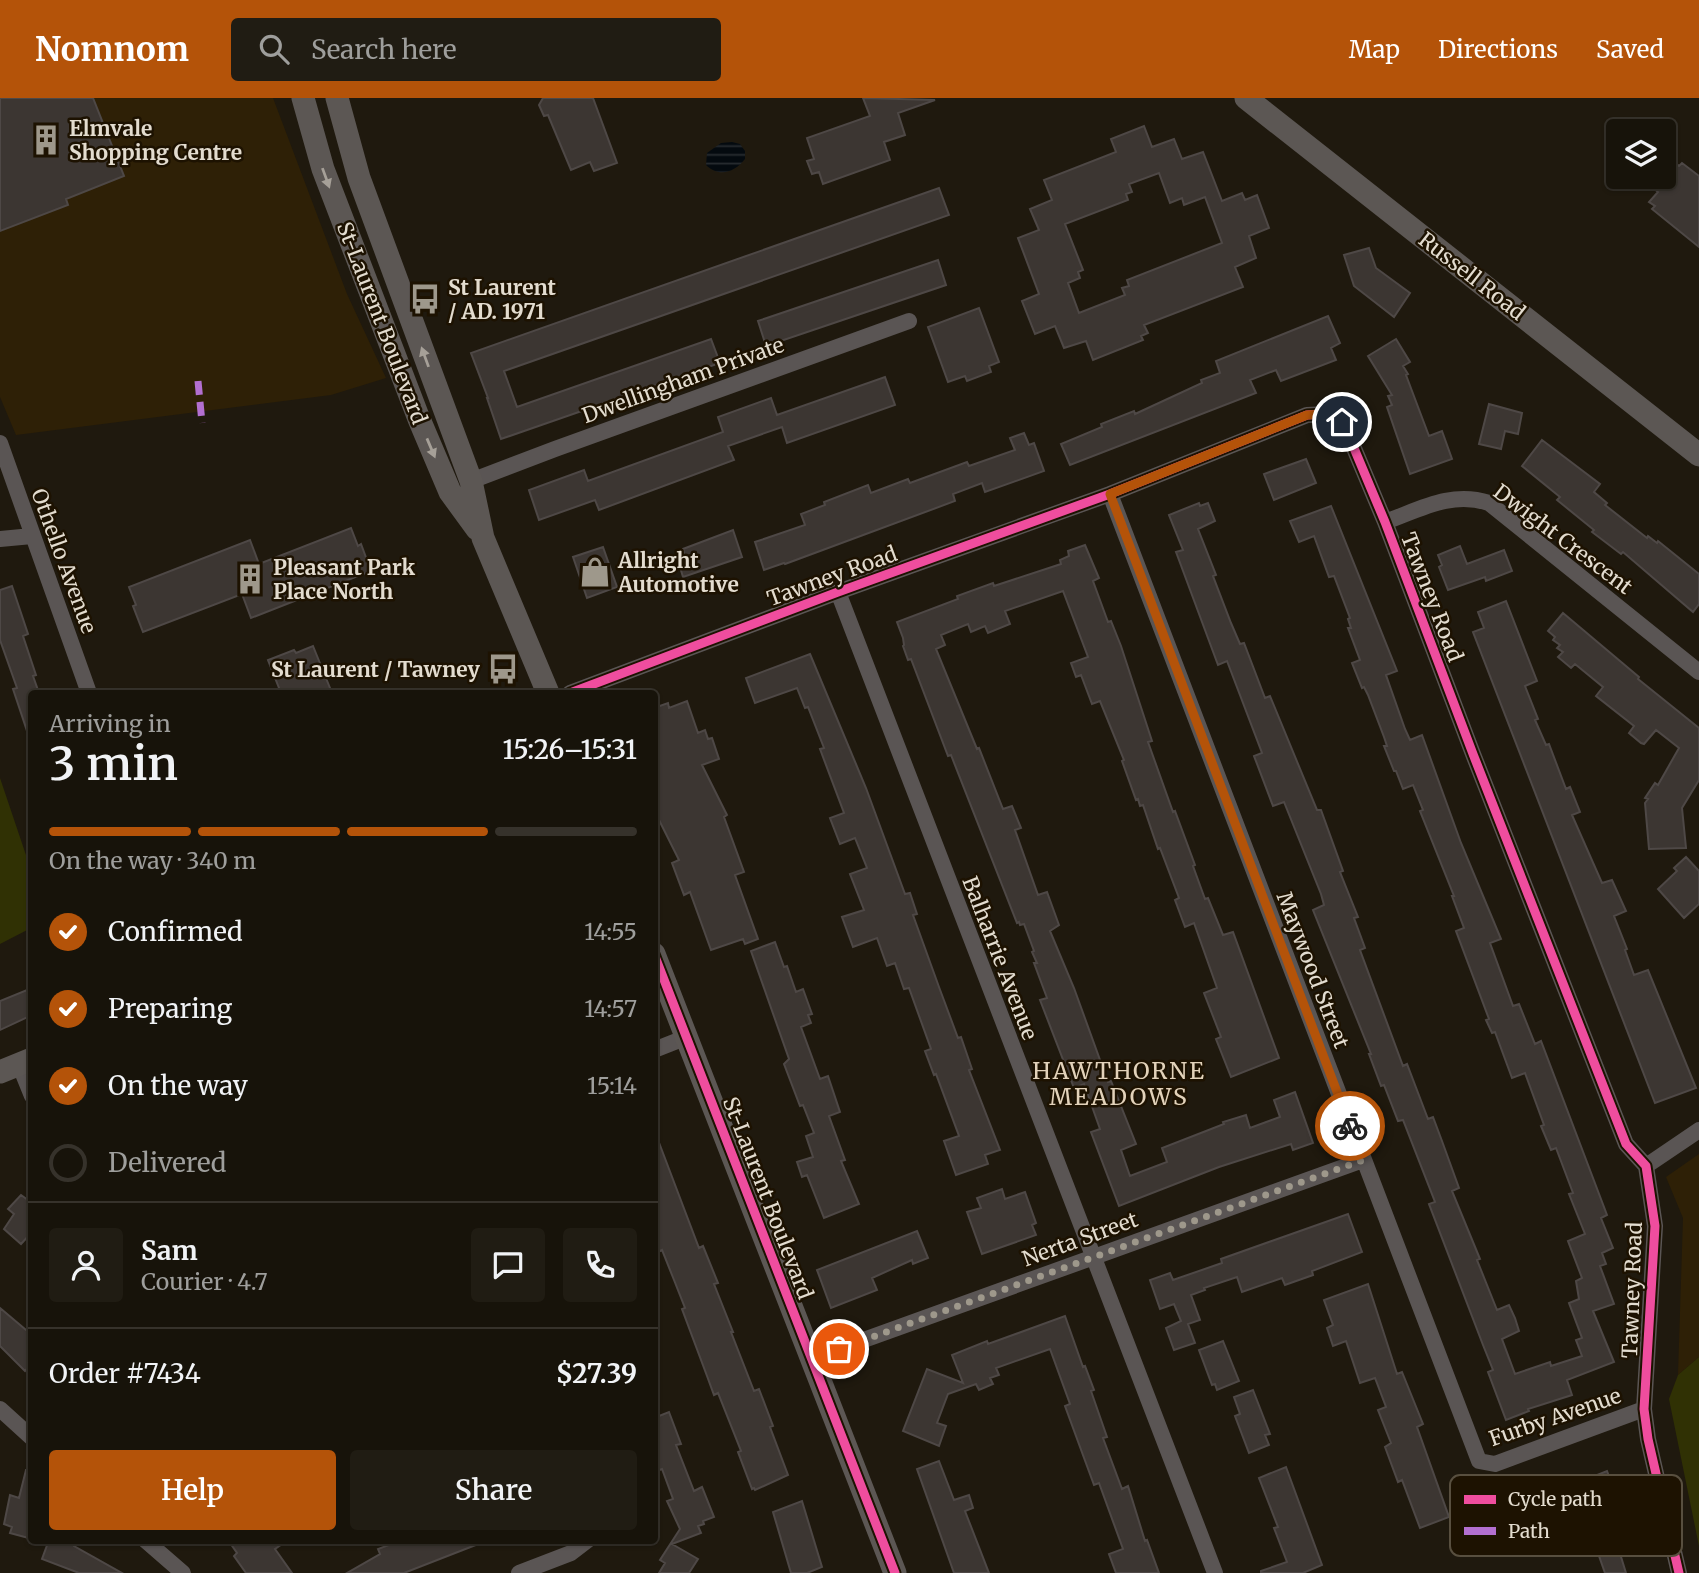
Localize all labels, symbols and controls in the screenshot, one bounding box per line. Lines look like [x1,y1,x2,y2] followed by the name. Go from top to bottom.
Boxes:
[231,18,721,81] search box
[35,29,189,70] text: Nomnom
[255,30,293,68] icon: search
[311,33,457,66] text: Search here
[1349,34,1400,65] text: Map
[1438,34,1558,65] text: Directions
[1596,34,1664,65] text: Saved
[69,115,242,166] place label: Elmvale Shopping Centre
[1606,119,1676,189] map controls
[1606,119,1676,189] button: layers
[29,123,63,157] building icon: Elmvale Shopping Centre
[321,168,332,189] one-way arrow
[331,218,433,428] street label: St-Laurent Boulevard
[1413,226,1531,326] street label: Russell Road
[448,274,556,325] place label: St Laurent / AD. 1971
[408,282,442,316] bus stop icon: St Laurent / AD. 1971
[578,331,788,429] street label: Dwellingham Private
[419,346,430,367] one-way arrow
[1312,392,1372,452] pin
[1323,403,1361,441] icon: home
[426,437,437,458] one-way arrow
[1488,478,1638,600] street label: Dwight Crescent
[25,485,103,637] street label: Othello Avenue
[1395,528,1469,666] street label: Tawney Road
[763,540,901,612] street label: Tawney Road
[617,547,739,598] place label: Allright Automotive
[273,554,415,605] place label: Pleasant Park Place North
[578,555,612,589] shop icon: Allright Automotive
[233,562,267,596] building icon: Pleasant Park Place North
[486,652,520,686] bus stop icon: St Laurent / Tawney
[271,656,481,683] place label: St Laurent / Tawney
[49,709,171,738] text: Arriving in
[502,733,637,766] text: 15:26–15:31
[49,735,178,793] text: 3 min
[49,846,256,875] text: On the way · 340 m
[956,872,1044,1044] street label: Balharrie Avenue
[1271,888,1355,1052] street label: Maywood Street
[49,913,87,951] icon: check
[108,915,243,948] text: Confirmed
[584,917,637,946] text: 14:55
[49,990,87,1028] icon: check
[108,992,232,1025] text: Preparing
[584,994,637,1023] text: 14:57
[1032,1056,1206,1111] district label: HAWTHORNE MEADOWS
[49,1067,87,1105] icon: check
[108,1069,248,1102] text: On the way
[587,1071,637,1100] text: 15:14
[1315,1091,1385,1161] courier
[717,1093,819,1303] street label: St-Laurent Boulevard
[1331,1107,1369,1145] icon: bike
[108,1146,227,1179] text: Delivered
[1018,1206,1142,1272] street label: Nerta Street
[1616,1221,1648,1359] street label: Tawney Road
[49,1228,123,1302] button: person
[471,1228,545,1302] button: chat
[563,1228,637,1302] button: phone
[141,1234,198,1267] text: Sam
[141,1267,268,1296] text: Courier · 4.7
[809,1319,869,1379] pin
[820,1330,858,1368] icon: bag
[49,1357,201,1390] text: Order #7434
[556,1357,637,1390] text: $27.39
[1485,1382,1625,1452] street label: Furby Avenue
[49,1450,336,1530] button: Help
[350,1450,637,1530] button: Share
[1450,1475,1682,1556] legend
[1508,1487,1603,1511] text: Cycle path
[1508,1519,1550,1543] text: Path

